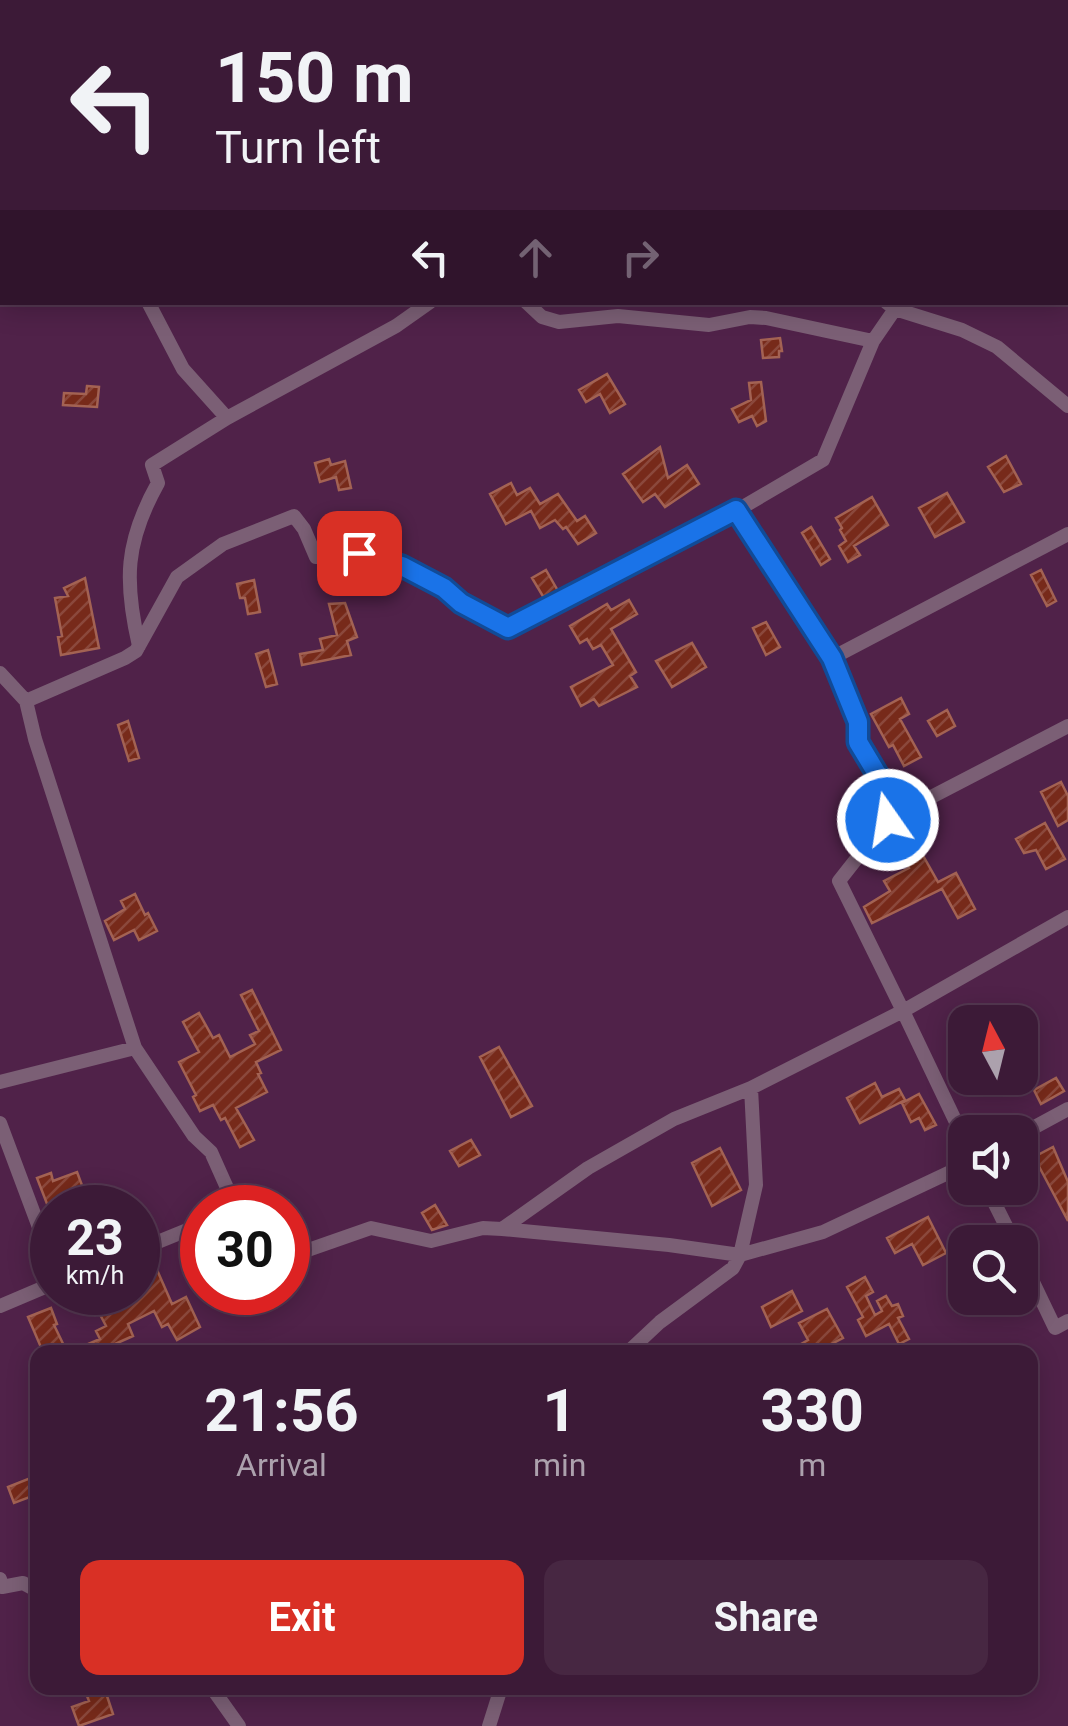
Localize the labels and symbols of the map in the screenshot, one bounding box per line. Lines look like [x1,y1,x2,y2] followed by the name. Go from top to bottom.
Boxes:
[317,511,402,596] pin
[836,768,940,872] position arrow
[948,1005,1038,1095] north arrow
[180,1185,310,1315] speed limit sign: 30

